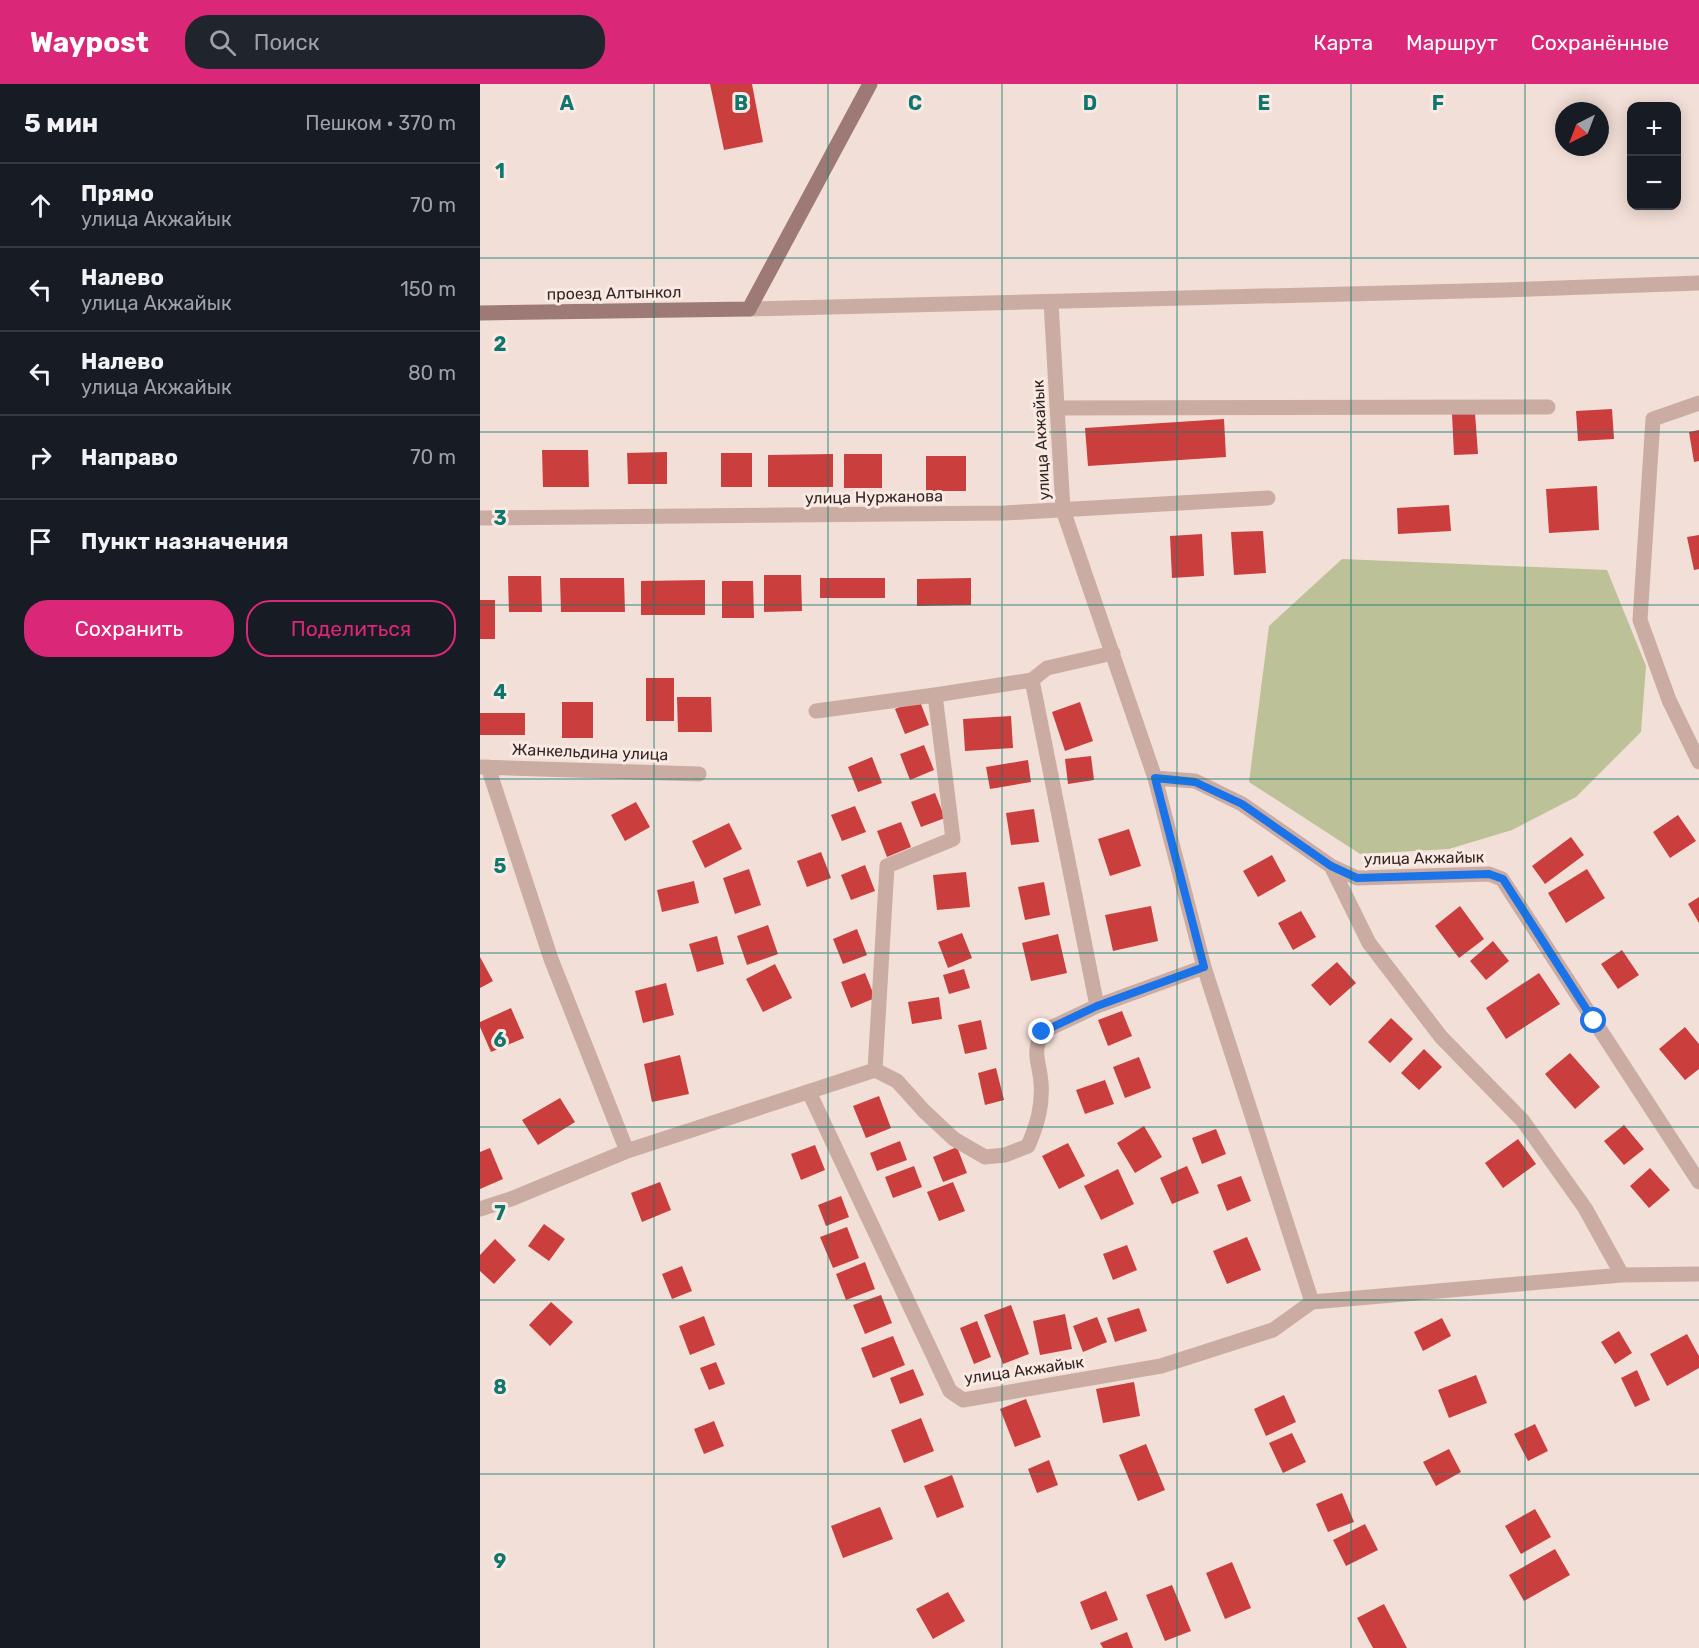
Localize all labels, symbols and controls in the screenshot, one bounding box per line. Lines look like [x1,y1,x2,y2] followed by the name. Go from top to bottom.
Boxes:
[185,15,605,69] search box
[30,26,149,59] text: Waypost
[206,26,239,59] icon: search
[254,29,319,56] text: Поиск
[1313,30,1373,55] text: Карта
[1406,30,1498,55] text: Маршрут
[1531,30,1669,55] text: Сохранённые
[560,91,575,115] text: A
[734,91,748,115] text: B
[908,91,922,115] text: C
[1083,91,1097,115] text: D
[1258,91,1270,115] text: E
[1432,91,1444,115] text: F
[1555,102,1609,156] north arrow
[1627,102,1681,210] map controls
[1627,102,1681,156] button: +
[24,108,98,139] text: 5 мин
[305,111,456,135] text: Пешком · 370 m
[1627,156,1681,210] button: −
[495,159,505,183] text: 1
[81,180,154,207] text: Прямо
[24,189,57,222] icon: ahead
[410,193,456,217] text: 70 m
[81,207,232,231] text: улица Акжайык
[81,264,164,291] text: Налево
[24,273,57,306] icon: left
[400,277,456,301] text: 150 m
[547,282,681,304] street label: проезд Алтынкол
[81,291,232,315] text: улица Акжайык
[494,332,507,356] text: 2
[81,348,164,375] text: Налево
[24,357,57,390] icon: left
[408,361,456,385] text: 80 m
[81,375,232,399] text: улица Акжайык
[1028,379,1054,501] street label: улица Акжайык
[24,441,57,474] icon: right
[81,444,178,471] text: Направо
[410,445,456,469] text: 70 m
[805,486,943,508] street label: улица Нуржанова
[493,506,507,530] text: 3
[24,525,57,558] icon: arrive
[81,528,289,555] text: Пункт назначения
[24,600,234,657] button: Сохранить
[246,600,456,657] button: Поделиться
[493,680,507,704] text: 4
[511,740,669,764] street label: Жанкельдина улица
[1364,847,1485,869] street label: улица Акжайык
[494,854,507,878] text: 5
[1580,1007,1606,1033] route start
[1028,1018,1054,1044] route end
[493,1028,507,1052] text: 6
[494,1201,506,1225] text: 7
[963,1352,1085,1388] street label: улица Акжайык
[493,1375,507,1399] text: 8
[494,1549,507,1573] text: 9

